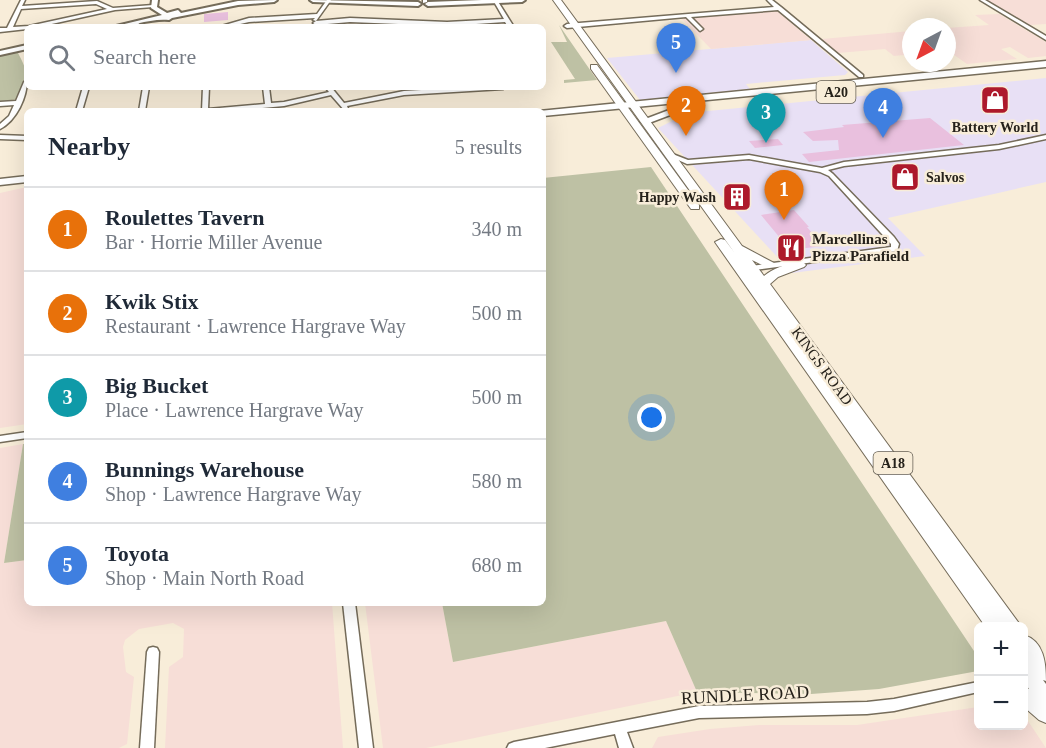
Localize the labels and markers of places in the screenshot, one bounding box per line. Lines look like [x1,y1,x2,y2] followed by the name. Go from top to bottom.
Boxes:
[656,23,696,73] pin: 5
[979,84,1011,116] shop icon: Battery World
[666,86,706,136] pin: 2
[864,88,902,138] pin: 4
[746,94,786,143] pin: 3
[952,120,1038,135] place label: Battery World
[889,161,921,193] shop icon: Salvos
[764,170,804,220] pin: 1
[926,170,965,185] place label: Salvos
[721,181,753,213] building icon: Happy Wash
[639,190,716,205] place label: Happy Wash
[812,231,910,264] place label: Marcellinas Pizza Parafield
[775,232,807,264] restaurant icon: Marcellinas Pizza Parafield

